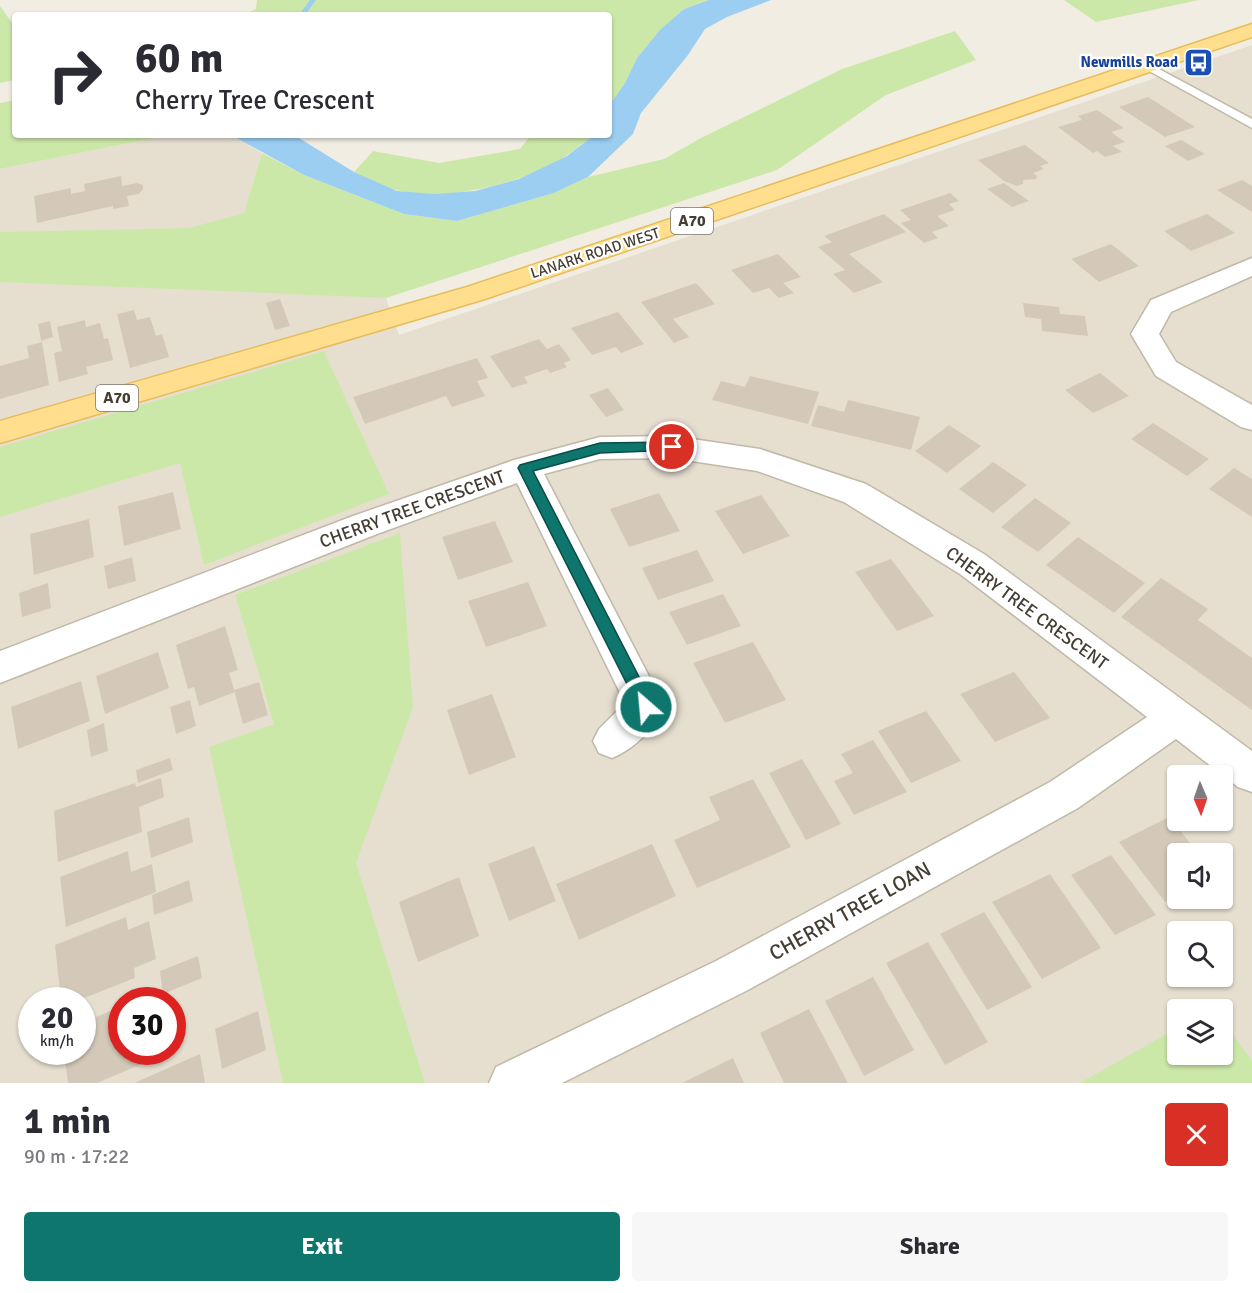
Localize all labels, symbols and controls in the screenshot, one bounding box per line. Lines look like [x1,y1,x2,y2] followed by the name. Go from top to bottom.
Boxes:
[135,33,224,84] text: 60 m
[36,36,114,114] icon: right
[1183,46,1215,78] bus stop icon: Newmills Road
[1081,53,1178,71] place label: Newmills Road
[135,84,374,117] text: Cherry Tree Crescent
[671,208,713,234] road number: A70
[528,223,662,282] street label: LANARK ROAD WEST
[96,385,138,411] road number: A70
[646,421,697,472] pin
[655,430,688,463] icon: arrive
[316,465,508,553] street label: CHERRY TREE CRESCENT
[942,542,1113,674] street label: CHERRY TREE CRESCENT
[614,675,678,739] position arrow
[1167,765,1233,831] north arrow
[1167,765,1233,1065] map controls
[1167,843,1233,909] button: sound
[765,856,935,966] street label: CHERRY TREE LOAN
[1167,921,1233,987] button: search
[108,987,186,1065] speed limit sign: 30
[1167,999,1233,1065] button: layers
[41,1000,73,1037] text: 20
[40,1032,74,1050] text: km/h
[24,1099,111,1144] text: 1 min
[1165,1103,1228,1166] button: close
[24,1144,129,1169] text: 90 m · 17:22
[24,1212,620,1281] button: Exit
[632,1212,1228,1281] button: Share

